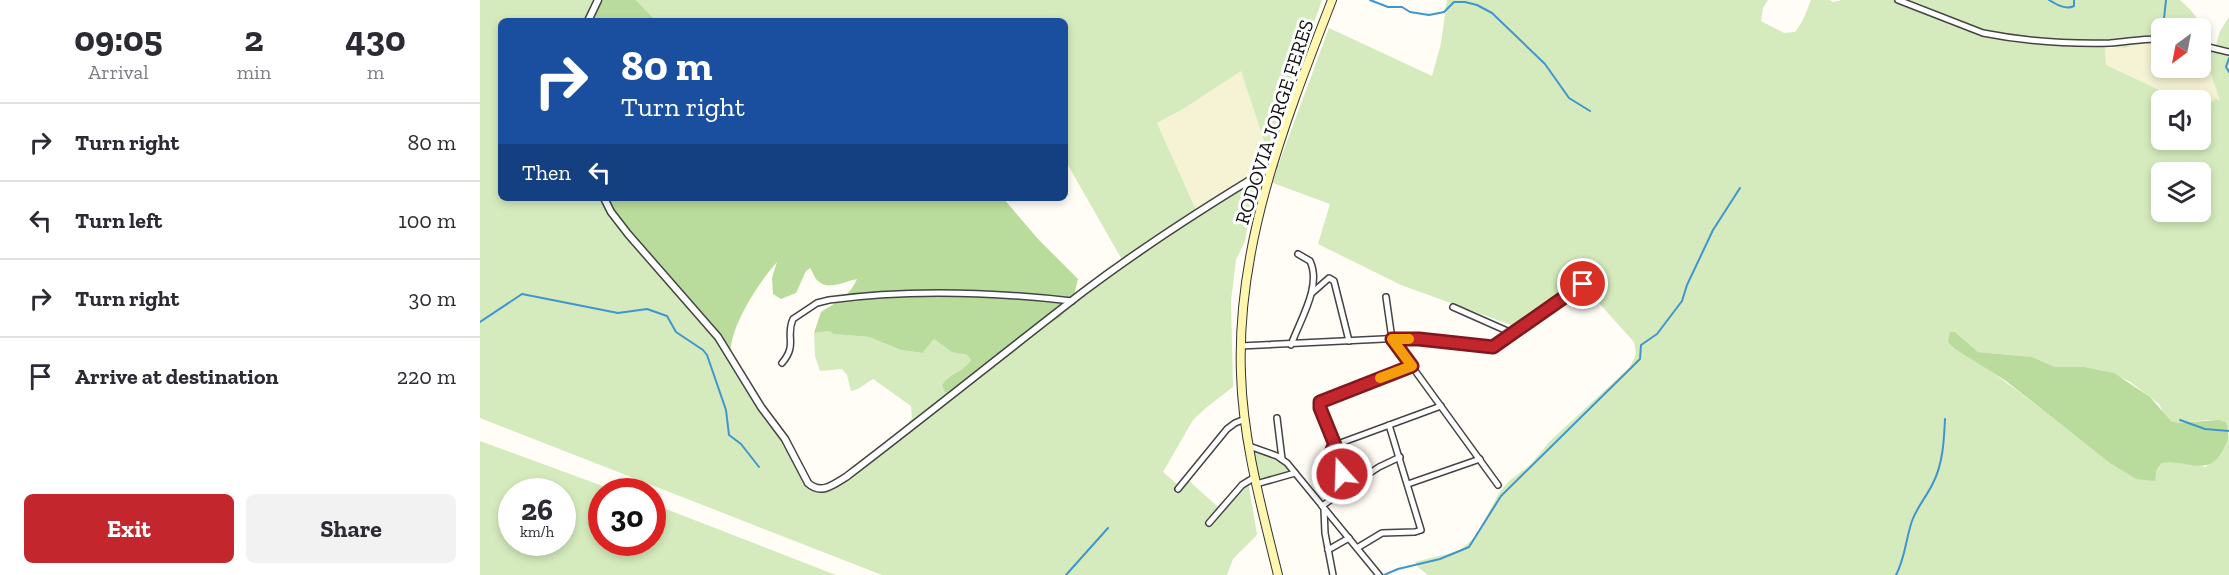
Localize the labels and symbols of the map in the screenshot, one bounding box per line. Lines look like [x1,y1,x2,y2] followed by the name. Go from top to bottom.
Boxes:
[1230,17,1318,227] street label: RODOVIA JORGE FERES
[2151,18,2211,78] north arrow
[1557,258,1608,309] pin
[1310,442,1374,506] position arrow
[588,478,666,556] speed limit sign: 30

